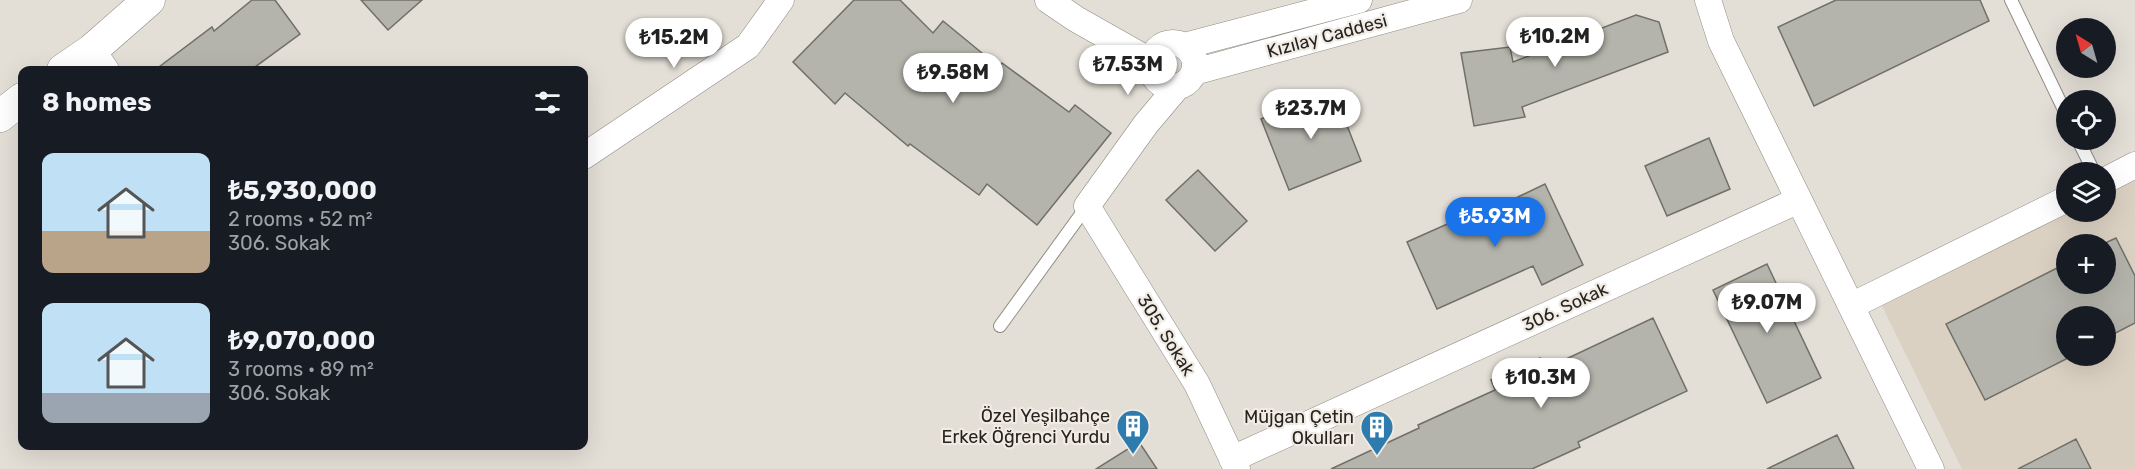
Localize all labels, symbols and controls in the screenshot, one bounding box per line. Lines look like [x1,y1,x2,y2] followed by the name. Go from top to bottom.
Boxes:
[1264,9,1390,63] street label: Kızılay Caddesi
[1506,17,1604,68] pin: ₺10.2M
[625,18,723,69] pin: ₺15.2M
[2056,18,2116,78] north arrow
[2056,18,2116,366] map controls
[1520,24,1590,48] text: ₺10.2M
[639,25,709,49] text: ₺15.2M
[1079,45,1177,96] pin: ₺7.53M
[1093,52,1163,76] text: ₺7.53M
[904,53,1002,104] pin: ₺9.58M
[917,60,989,84] text: ₺9.58M
[531,86,564,119] icon: filters
[42,87,152,118] text: 8 homes
[1262,89,1360,140] pin: ₺23.7M
[2056,90,2116,150] button: locate
[1276,96,1346,120] text: ₺23.7M
[2056,162,2116,222] button: layers
[228,175,377,206] text: ₺5,930,000
[90,177,162,249] icon: home
[1446,197,1544,248] pin: ₺5.93M
[1459,204,1531,228] text: ₺5.93M
[228,207,373,231] text: 2 rooms · 52 m²
[228,231,330,255] text: 306. Sokak
[2056,234,2116,294] button: +
[1519,277,1612,336] street label: 306. Sokak
[1718,283,1816,334] pin: ₺9.07M
[1132,290,1200,380] street label: 305. Sokak
[1732,290,1802,314] text: ₺9.07M
[2056,306,2116,366] button: −
[228,325,375,356] text: ₺9,070,000
[90,327,162,399] icon: home
[228,357,374,381] text: 3 rooms · 89 m²
[1492,358,1590,409] pin: ₺10.3M
[1506,365,1576,389] text: ₺10.3M
[228,381,330,405] text: 306. Sokak
[942,405,1110,448] place label: Özel Yeşilbahçe Erkek Öğrenci Yurdu
[1244,406,1354,449] place label: Müjgan Çetin Okulları
[1115,408,1151,455] building icon: Özel Yeşilbahçe Erkek Öğrenci Yurdu
[1359,409,1395,456] building icon: Müjgan Çetin Okulları

